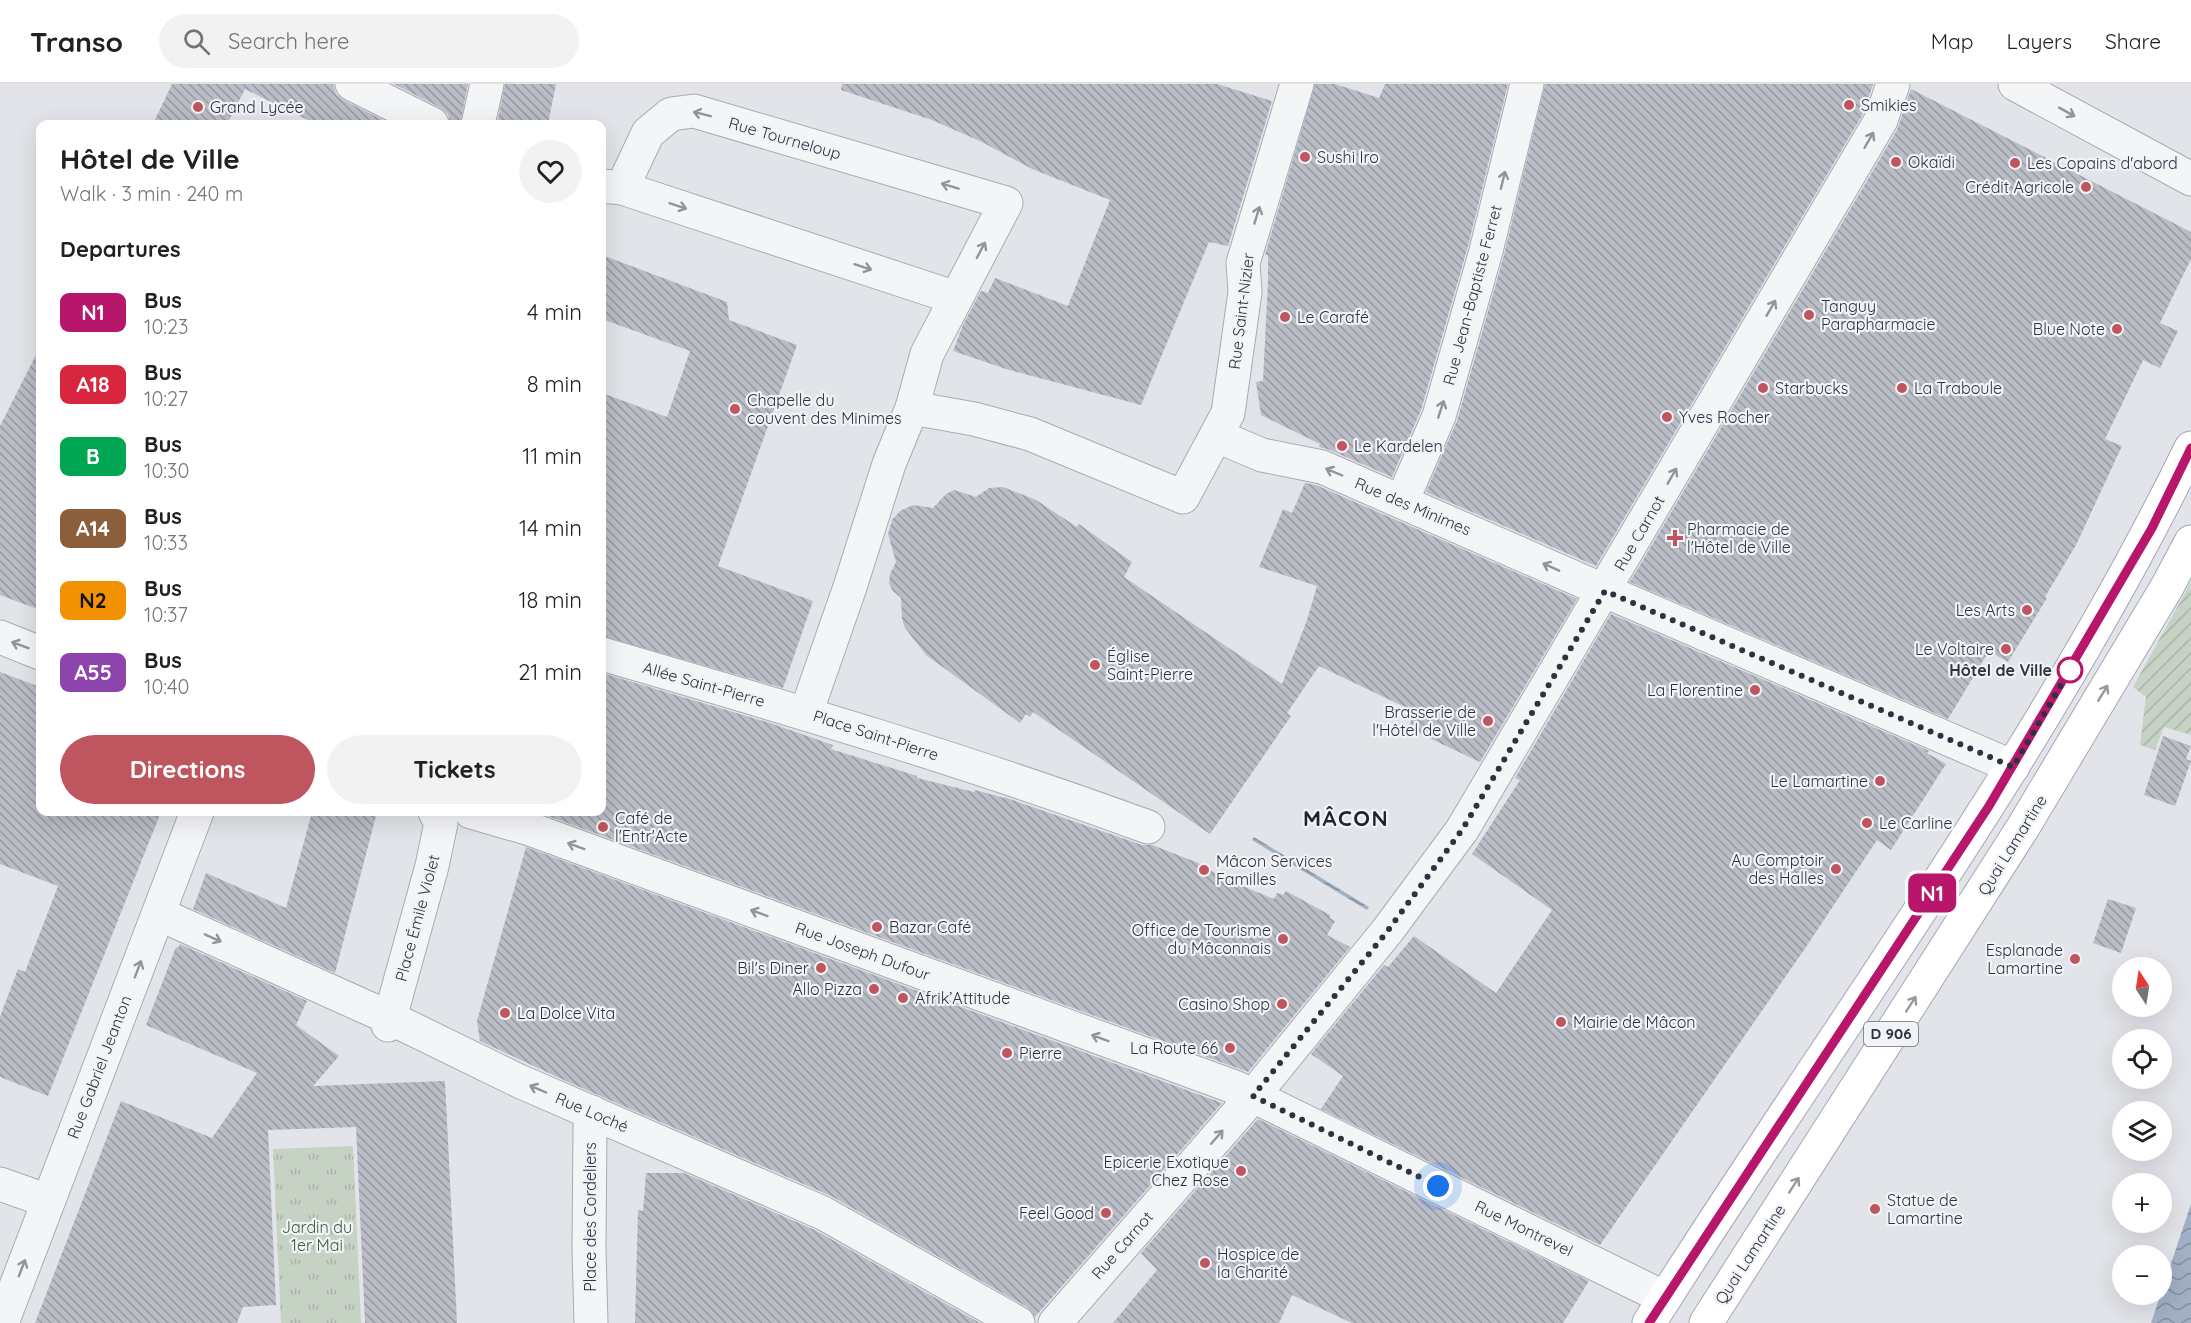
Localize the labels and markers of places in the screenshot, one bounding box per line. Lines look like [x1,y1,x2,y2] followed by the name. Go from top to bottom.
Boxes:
[1861,95,1917,115] place label: Smikies
[210,97,304,117] place label: Grand Lycée
[1842,98,1856,112] marker: Smikies
[191,100,205,114] marker: Grand Lycée
[1317,147,1379,167] place label: Sushi Iro
[1298,150,1312,164] marker: Sushi Iro
[1908,152,1955,172] place label: Okaïdi
[2027,153,2178,173] place label: Les Copains d'abord
[1889,155,1903,169] marker: Okaïdi
[2008,156,2022,170] marker: Les Copains d'abord
[1965,177,2074,197] place label: Crédit Agricole
[2079,180,2093,194] marker: Crédit Agricole
[1821,296,1936,334] place label: Tanguy Parapharmacie
[1297,307,1369,327] place label: Le Carafé
[1802,308,1816,322] marker: Tanguy Parapharmacie
[1278,310,1292,324] marker: Le Carafé
[2033,319,2105,339] place label: Blue Note
[2110,322,2124,336] marker: Blue Note
[1775,378,1848,398] place label: Starbucks
[1914,378,2002,398] place label: La Traboule
[1756,381,1770,395] marker: Starbucks
[1895,381,1909,395] marker: La Traboule
[747,390,902,428] place label: Chapelle du couvent des Minimes
[728,402,742,416] marker: Chapelle du couvent des Minimes
[1679,407,1770,427] place label: Yves Rocher
[1660,410,1674,424] marker: Yves Rocher
[1354,436,1443,456] place label: Le Kardelen
[1335,439,1349,453] marker: Le Kardelen
[1687,519,1791,557] place label: Pharmacie de l'Hôtel de Ville
[1668,531,1682,545] marker: Pharmacie de l'Hôtel de Ville
[1956,600,2015,620] place label: Les Arts
[2020,603,2034,617] marker: Les Arts
[1915,639,1994,659] place label: Le Voltaire
[1999,642,2013,656] marker: Le Voltaire
[1107,646,1193,684] place label: Église Saint-Pierre
[2057,657,2083,683] marker: Hôtel de Ville
[1088,658,1102,672] marker: Église Saint-Pierre
[1949,660,2052,680] place label: Hôtel de Ville
[1647,680,1743,700] place label: La Florentine
[1748,683,1762,697] marker: La Florentine
[1372,702,1476,740] place label: Brasserie de l'Hôtel de Ville
[1481,714,1495,728] marker: Brasserie de l'Hôtel de Ville
[1770,771,1868,791] place label: Le Lamartine
[1873,774,1887,788] marker: Le Lamartine
[615,808,688,846] place label: Café de l'Entr'Acte
[1879,813,1953,833] place label: Le Carline
[1860,816,1874,830] marker: Le Carline
[596,820,610,834] marker: Café de l'Entr'Acte
[1731,850,1824,888] place label: Au Comptoir des Halles
[1216,851,1332,889] place label: Mâcon Services Familles
[1829,862,1843,876] marker: Au Comptoir des Halles
[1197,863,1211,877] marker: Mâcon Services Familles
[889,917,971,937] place label: Bazar Café
[870,920,884,934] marker: Bazar Café
[1132,920,1271,958] place label: Office de Tourisme du Mâconnais
[1276,932,1290,946] marker: Office de Tourisme du Mâconnais
[1986,940,2063,978] place label: Esplanade Lamartine
[2068,952,2082,966] marker: Esplanade Lamartine
[737,958,809,978] place label: Bil's Diner
[814,961,828,975] marker: Bil's Diner
[792,979,862,999] place label: Allo Pizza
[867,982,881,996] marker: Allo Pizza
[915,988,1010,1008] place label: Afrik’Attitude
[896,991,910,1005] marker: Afrik’Attitude
[1178,994,1270,1014] place label: Casino Shop
[1275,997,1289,1011] marker: Casino Shop
[517,1003,615,1023] place label: La Dolce Vita
[498,1006,512,1020] marker: La Dolce Vita
[1573,1012,1696,1032] place label: Mairie de Mâcon
[1554,1015,1568,1029] marker: Mairie de Mâcon
[1130,1038,1218,1058] place label: La Route 66
[1223,1041,1237,1055] marker: La Route 66
[1019,1043,1062,1063] place label: Pierre
[1000,1046,1014,1060] marker: Pierre
[1103,1152,1229,1190] place label: Epicerie Exotique Chez Rose
[1234,1164,1248,1178] marker: Epicerie Exotique Chez Rose
[1887,1190,1963,1228] place label: Statue de Lamartine
[1868,1202,1882,1216] marker: Statue de Lamartine
[1019,1203,1094,1223] place label: Feel Good
[1099,1206,1113,1220] marker: Feel Good
[1217,1244,1299,1282] place label: Hospice de la Charité
[1198,1256,1212,1270] marker: Hospice de la Charité

